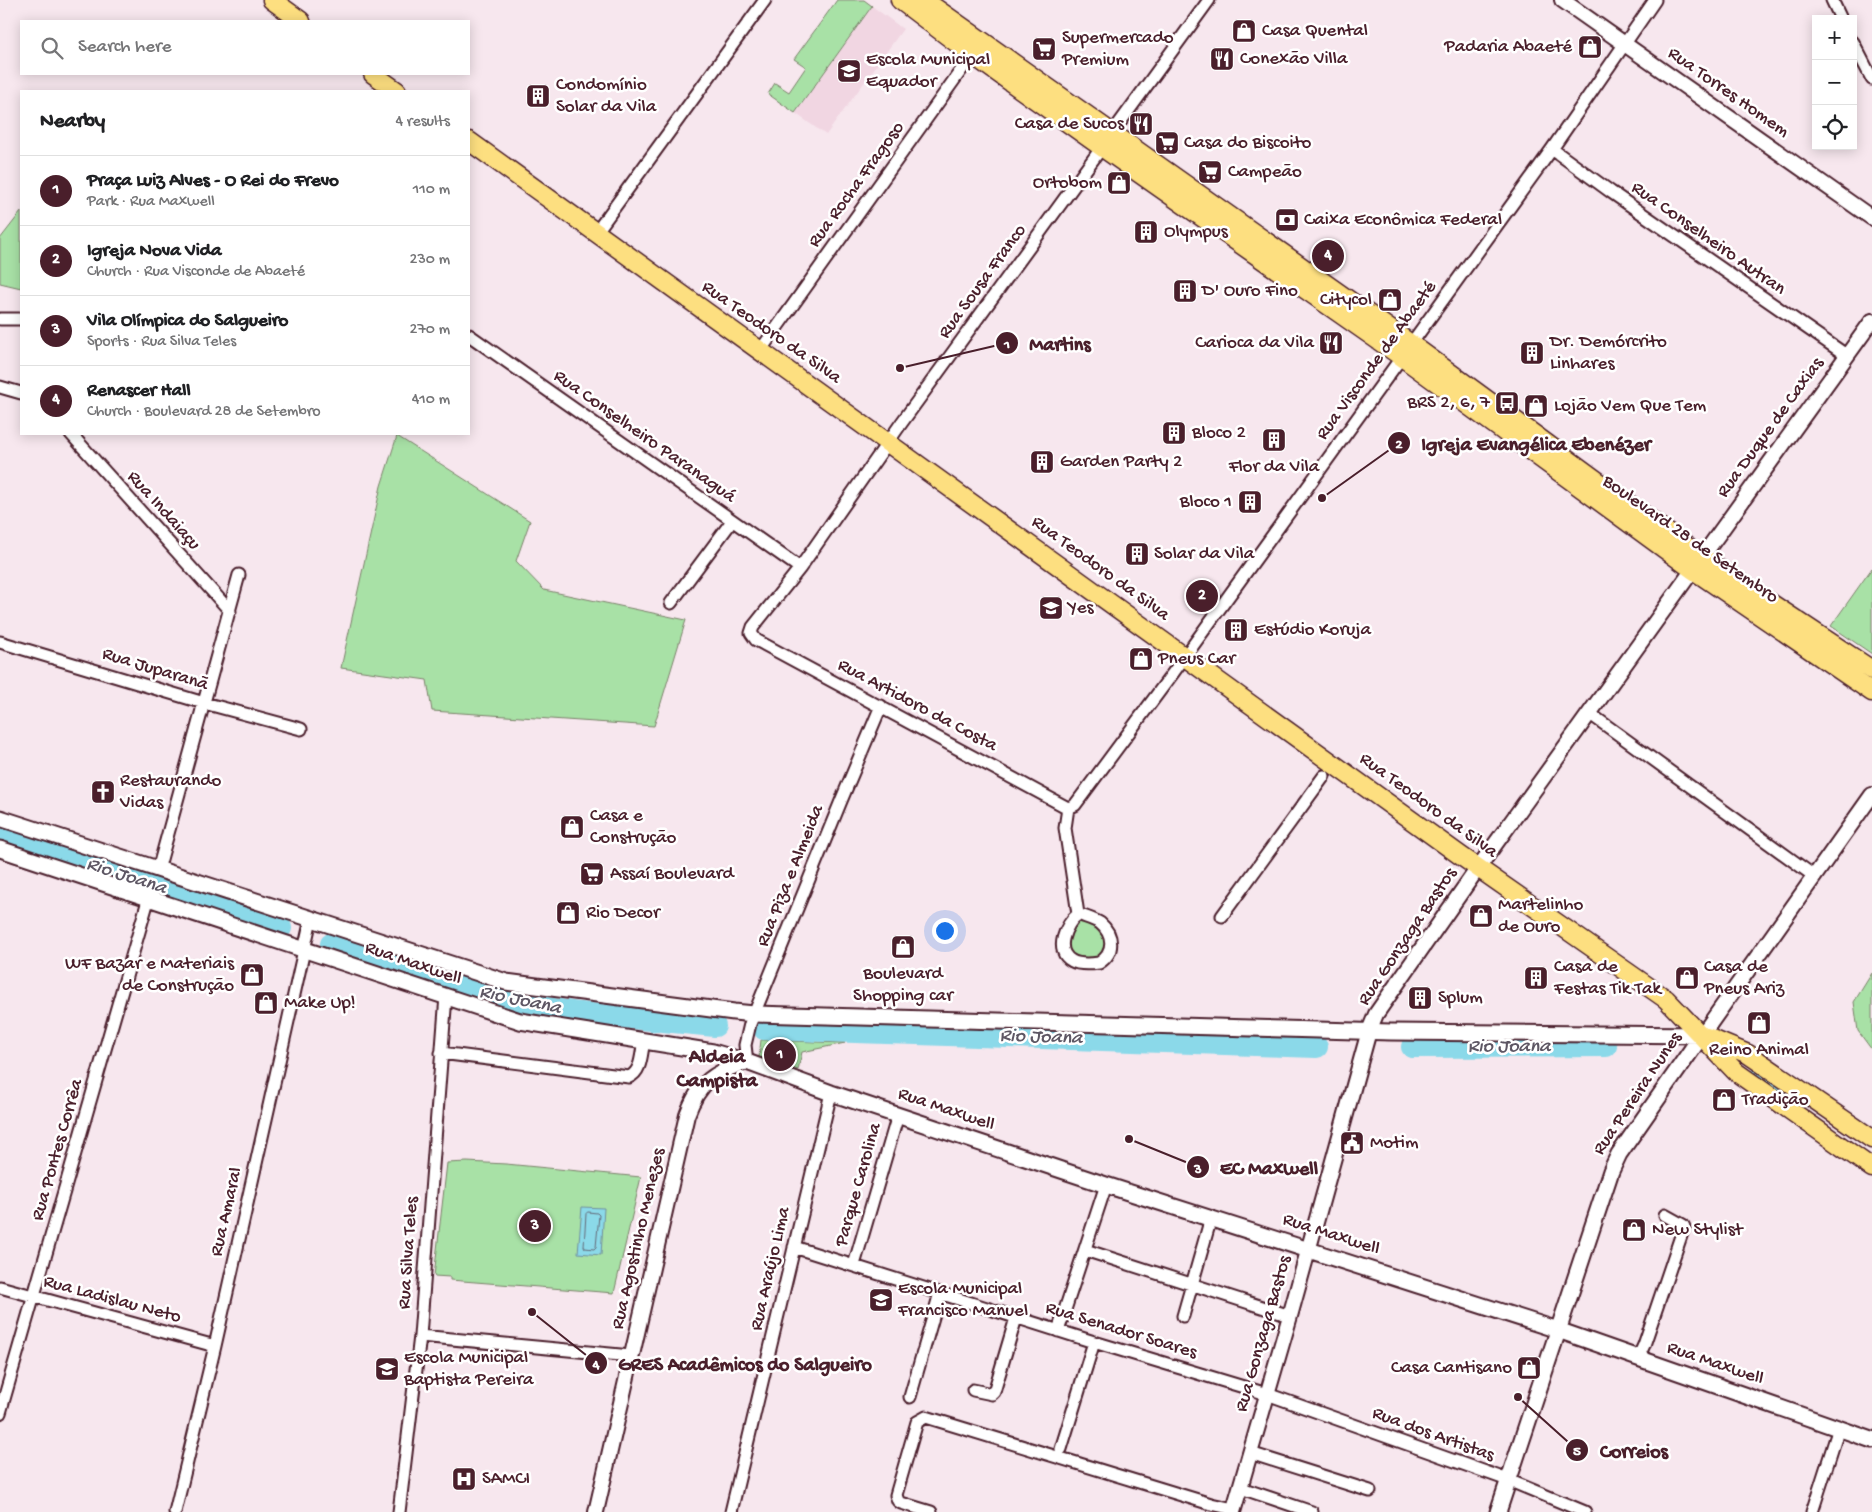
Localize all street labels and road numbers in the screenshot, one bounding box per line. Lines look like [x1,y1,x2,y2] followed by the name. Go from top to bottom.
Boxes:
[1663,42,1794,144] street label: Rua Torres Homem
[804,117,910,252] street label: Rua Rocha Fragoso
[1626,177,1790,301] street label: Rua Conselheiro Autran
[934,220,1032,344] street label: Rua Sousa Franco
[697,276,846,391] street label: Rua Teodoro da Silva
[1312,277,1443,445] street label: Rua Visconde de Abaeté
[1712,353,1830,503] street label: Rua Duque de Caxias
[548,365,741,510] street label: Rua Conselheiro Paranaguá
[121,466,205,556] street label: Rua Indaiaçu
[1597,470,1783,610] street label: Boulevard 28 de Setembro
[1026,511,1175,628] street label: Rua Teodoro da Silva
[99,643,212,697] street label: Rua Juparanã
[833,654,1002,758] street label: Rua Artidoro da Costa
[1354,748,1503,865] street label: Rua Teodoro da Silva
[752,800,830,950] street label: Rua Piza e Almeida
[1353,863,1463,1010] street label: Rua Gonzaga Bastos
[362,937,464,991] street label: Rua Maxwell
[1588,1027,1688,1160] street label: Rua Pereira Nunes
[27,1075,90,1223] street label: Rua Pontes Corrêa
[895,1083,997,1137] street label: Rua Maxwell
[830,1119,888,1250] street label: Parque Carolina
[607,1145,671,1332] street label: Rua Agostinho Menezes
[206,1165,248,1259] street label: Rua Amaral
[394,1195,424,1310] street label: Rua Silva Teles
[746,1203,797,1333] street label: Rua Araújo Lima
[1280,1209,1382,1261] street label: Rua Maxwell
[1231,1252,1298,1415] street label: Rua Gonzaga Bastos
[41,1271,184,1329] street label: Rua Ladislau Neto
[1043,1297,1200,1365] street label: Rua Senador Soares
[1664,1337,1766,1391] street label: Rua Maxwell
[1369,1402,1498,1468] street label: Rua dos Artistas

